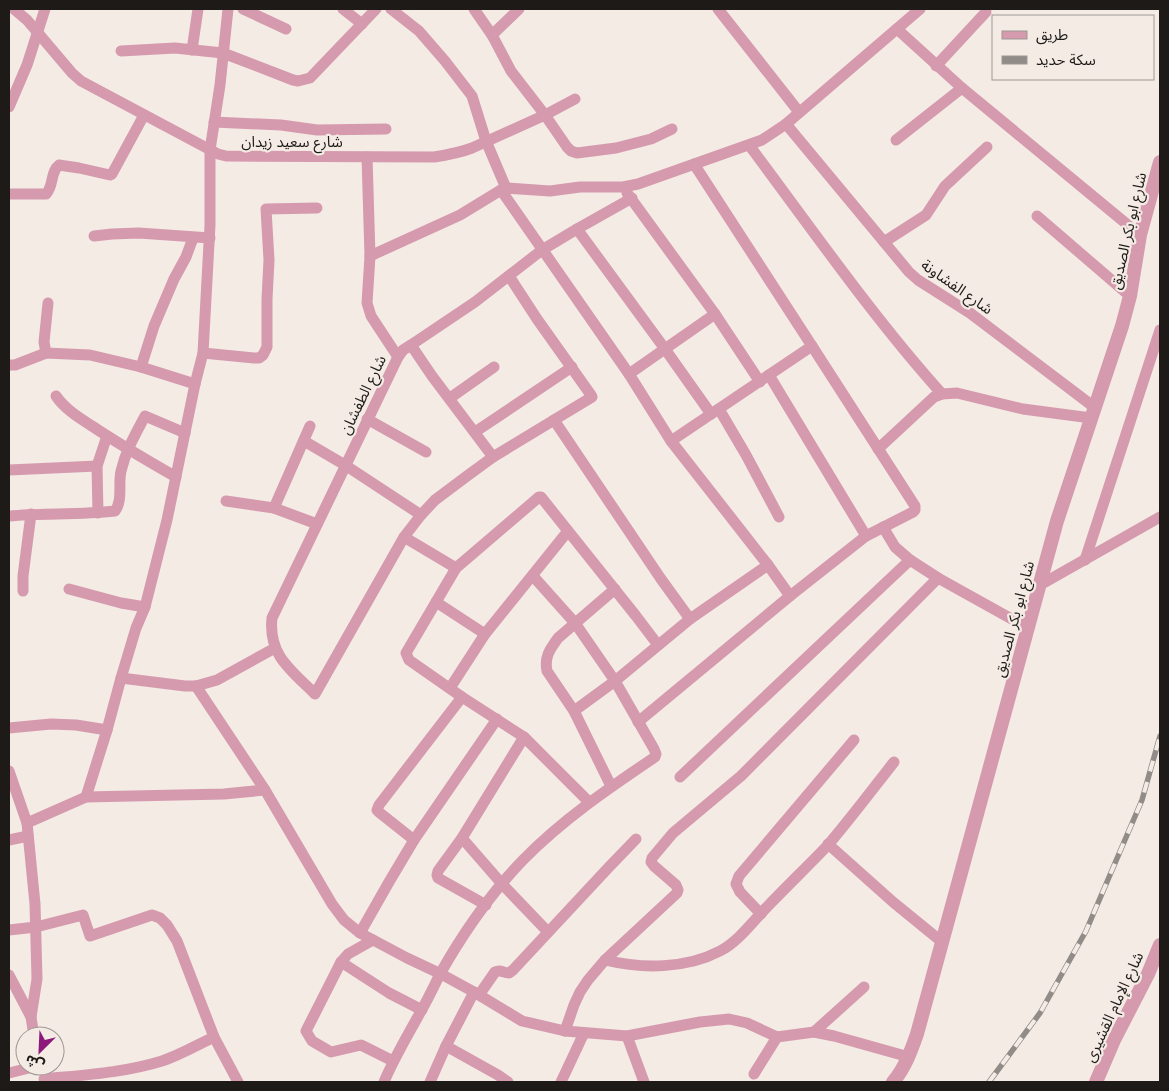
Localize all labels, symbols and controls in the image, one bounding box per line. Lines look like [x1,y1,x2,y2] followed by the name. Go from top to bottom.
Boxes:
[992,15,1154,80] legend
[1036,24,1068,45] text: طريق
[1036,49,1096,69] text: سكة حديد
[241,131,343,154] street label: شارع سعيد زيدان
[1104,170,1153,292] street label: شارع ابو بكر الصديق
[916,254,998,321] street label: شارع الفشاونة
[334,351,393,439] street label: شارع الطفشان
[988,558,1041,680] street label: شارع ابو بكر الصديق
[1079,948,1150,1066] street label: شارع الإمام القشيرى
[15,1026,65,1076] north arrow
[22,1051,47,1076] text: ش

